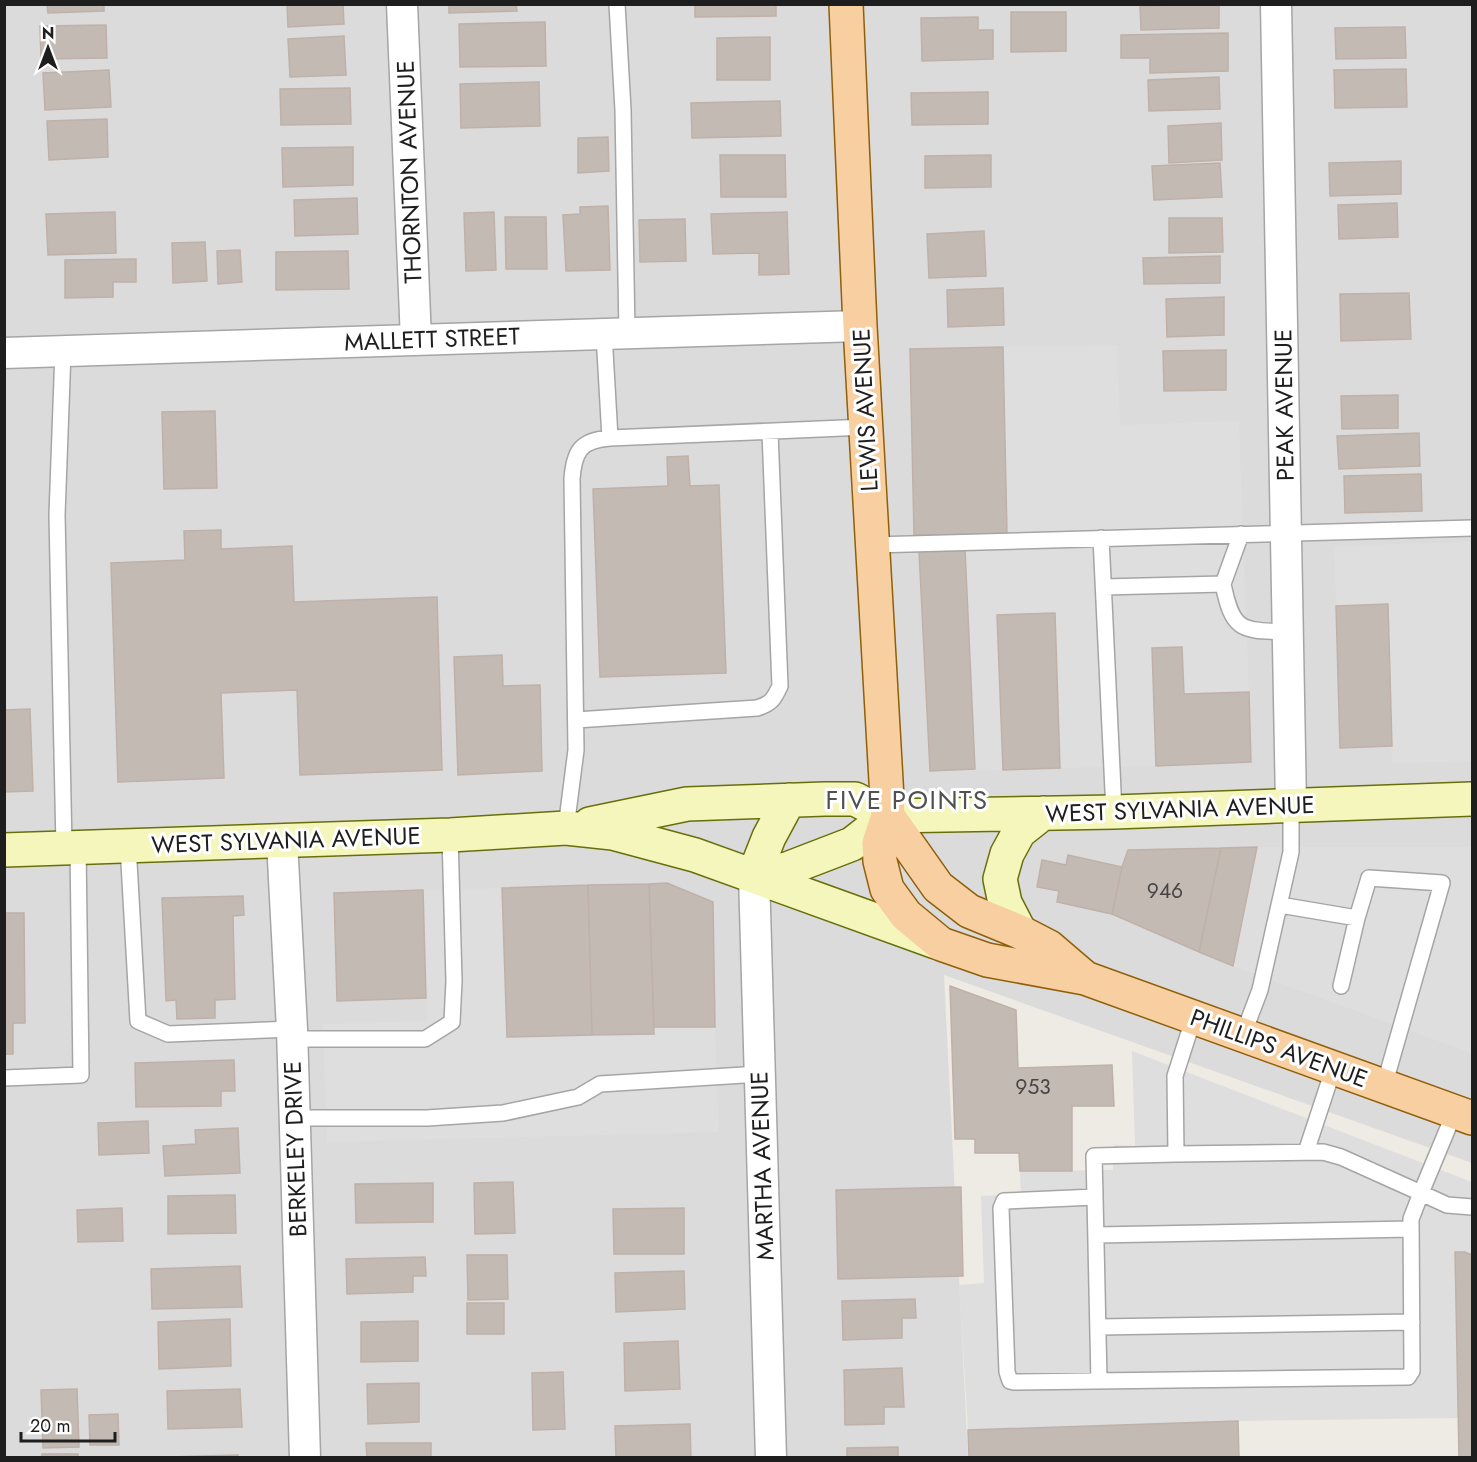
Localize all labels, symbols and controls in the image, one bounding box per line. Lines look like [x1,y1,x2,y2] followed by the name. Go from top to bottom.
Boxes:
[18,18,78,78] north arrow
[42,22,54,45] text: N
[388,60,430,284] street label: THORNTON AVENUE
[344,318,520,360] street label: MALLETT STREET
[843,328,887,492] street label: LEWIS AVENUE
[1265,329,1303,481] street label: PEAK AVENUE
[826,781,988,819] district label: FIVE POINTS
[1045,787,1315,831] street label: WEST SYLVANIA AVENUE
[151,818,421,862] street label: WEST SYLVANIA AVENUE
[1147,876,1183,906] house number: 946
[1185,1000,1373,1096] street label: PHILLIPS AVENUE
[274,1060,316,1238] street label: BERKELEY DRIVE
[741,1071,783,1261] street label: MARTHA AVENUE
[1015,1072,1051,1102] house number: 953
[21,1405,116,1443] scale bar
[30,1413,70,1439] text: 20 m

